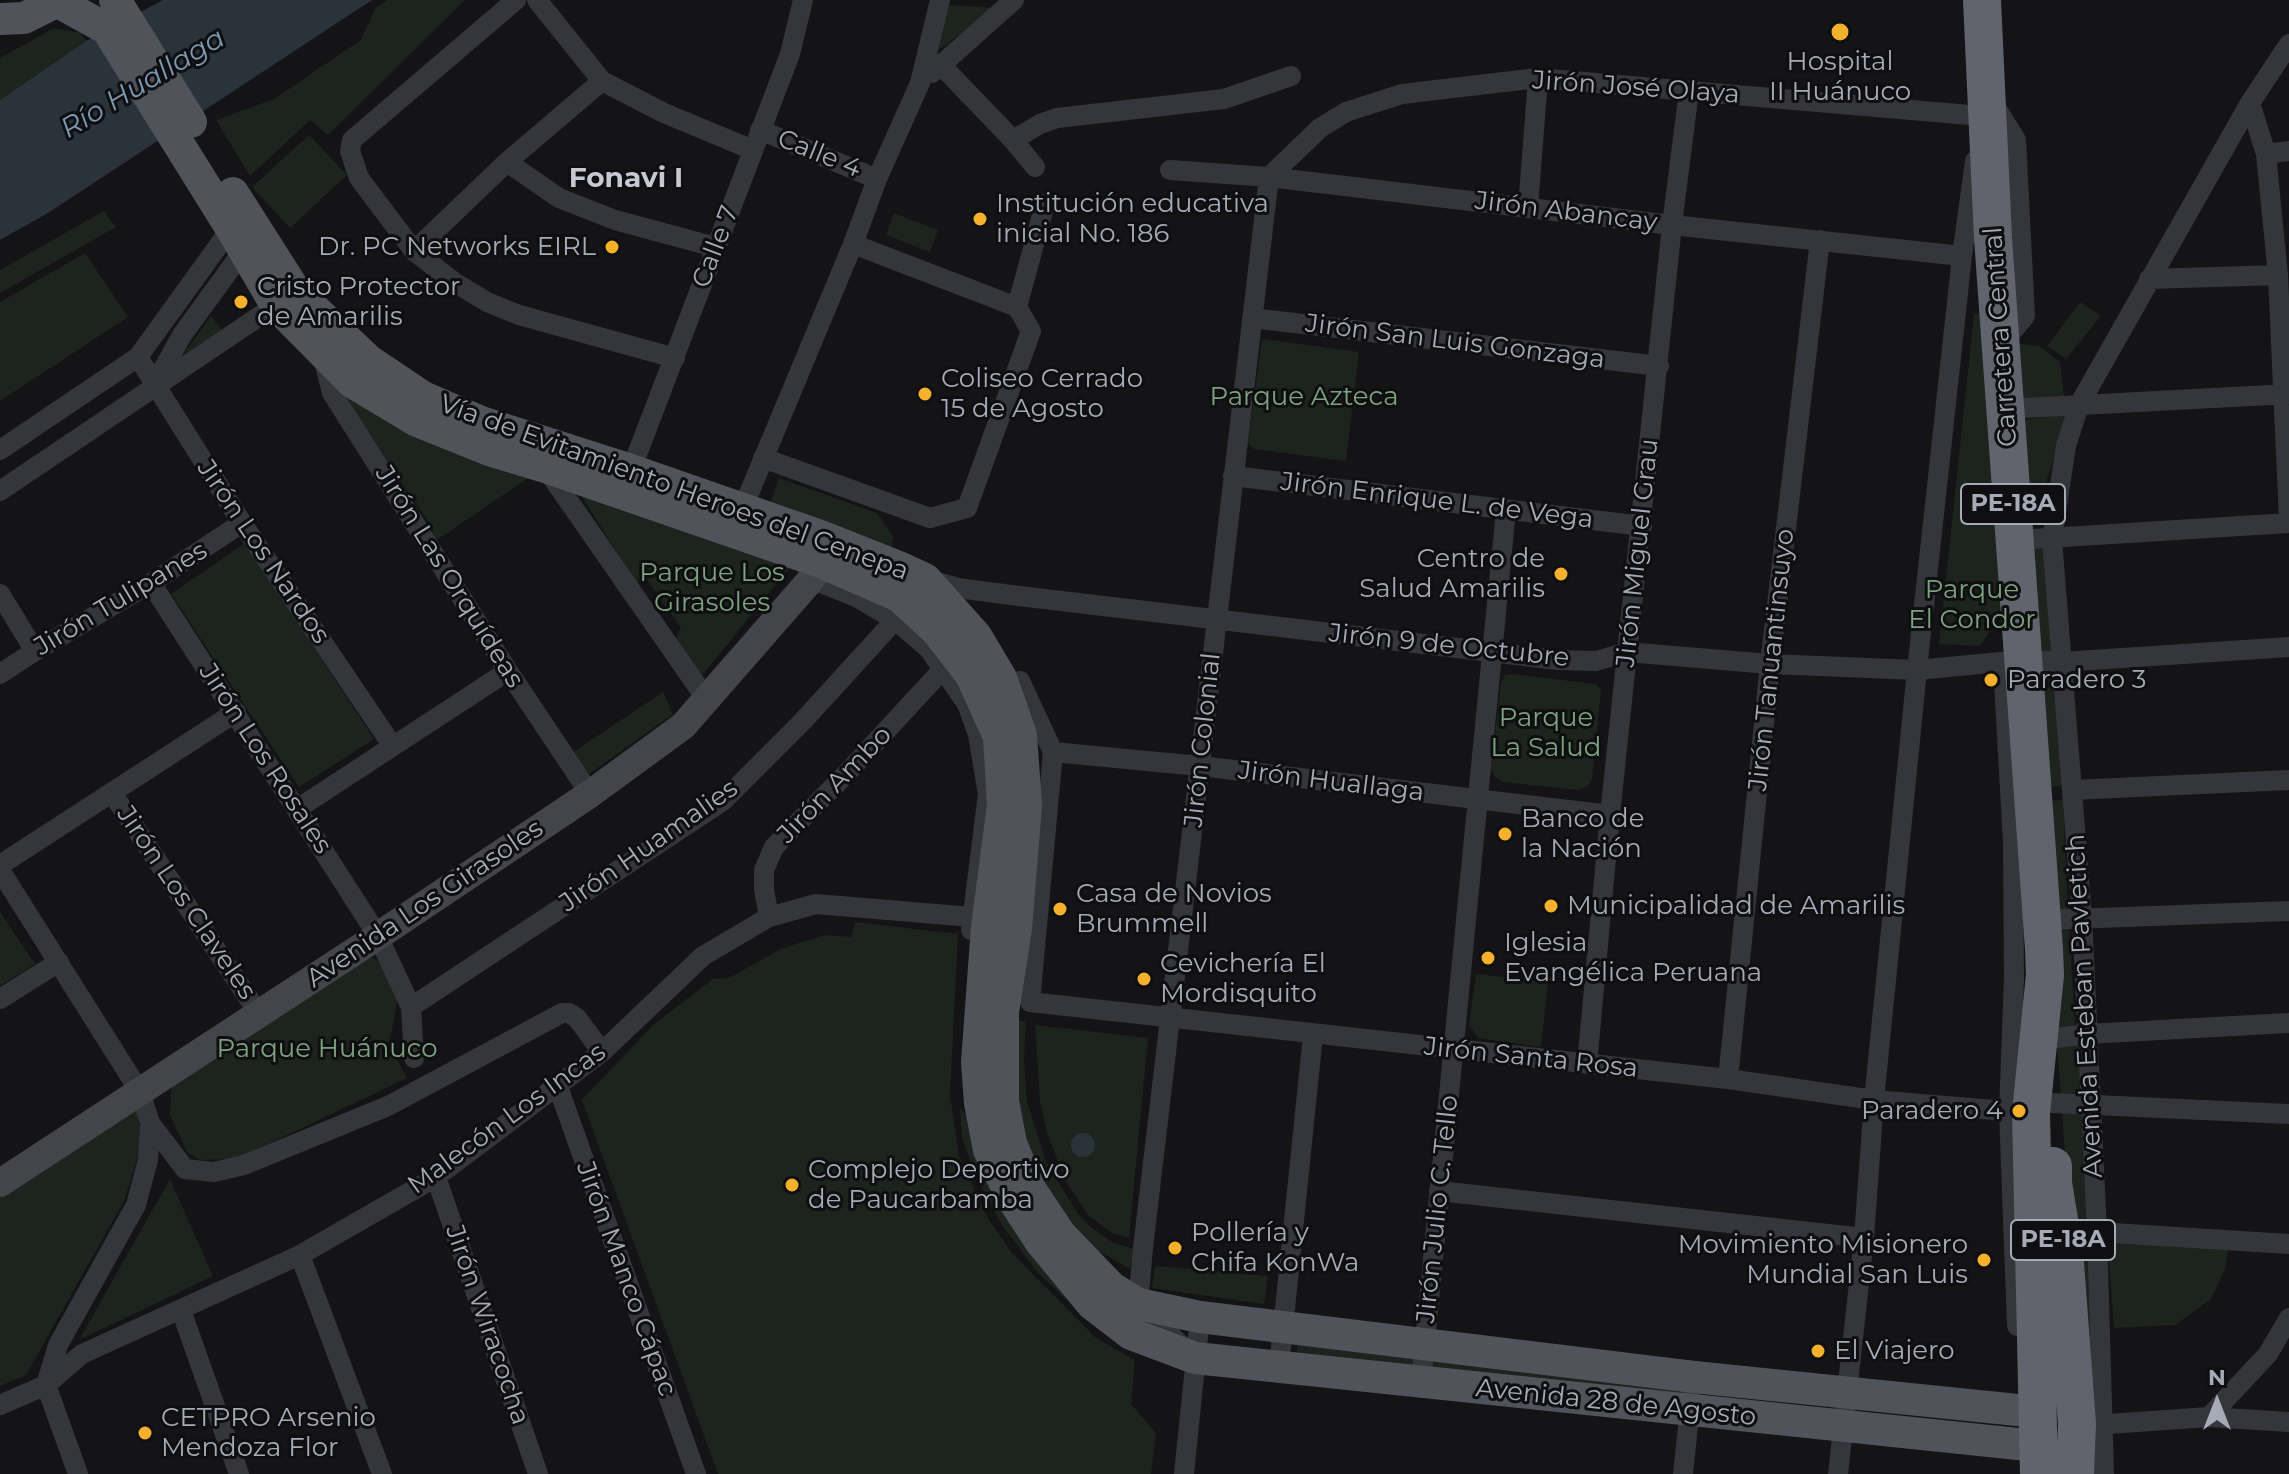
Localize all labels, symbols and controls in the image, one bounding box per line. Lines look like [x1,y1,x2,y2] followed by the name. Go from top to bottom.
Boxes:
[1829,21,1851,43] marker: Hospital II Huánuco
[55,22,231,146] water label: Río Huallaga
[1769,46,1911,108] place label: Hospital II Huánuco
[1531,65,1741,111] street label: Jirón José Olaya
[773,123,865,185] street label: Calle 4
[569,162,683,196] district label: Fonavi I
[1473,185,1659,239] street label: Jirón Abancay
[996,188,1269,250] place label: Institución educativa inicial No. 186
[686,202,746,292] street label: Calle 7
[971,210,989,228] marker: Institución educativa inicial No. 186
[1978,226,2024,448] street label: Carretera Central
[318,231,596,263] place label: Dr. PC Networks EIRL
[603,238,621,256] marker: Dr. PC Networks EIRL
[257,271,460,332] place label: Cristo Protector de Amarilis
[232,293,250,311] marker: Cristo Protector de Amarilis
[1304,308,1606,376] street label: Jirón San Luis Gonzaga
[941,363,1143,424] place label: Coliseo Cerrado 15 de Agosto
[1209,381,1399,413] park label: Parque Azteca
[916,385,934,403] marker: Coliseo Cerrado 15 de Agosto
[435,388,913,588] street label: Vía de Evitamiento Heroes del Cenepa
[1610,437,1666,669] street label: Jirón Miguel Grau
[190,454,336,650] street label: Jirón Los Nardos
[368,460,530,694] street label: Jirón Las Orquídeas
[1279,466,1595,536] street label: Jirón Enrique L. de Vega
[1961,484,2065,524] road number: PE-18A
[1743,527,1801,793] street label: Jirón Tanuantinsuyo
[29,535,213,663] street label: Jirón Tulipanes
[1359,543,1545,604] place label: Centro de Salud Amarilis
[639,557,785,618] park label: Parque Los Girasoles
[1552,565,1570,583] marker: Centro de Salud Amarilis
[1908,574,2036,636] park label: Parque El Condor
[1327,618,1571,674] street label: Jirón 9 de Octubre
[1178,651,1228,829] street label: Jirón Colonial
[192,658,338,860] street label: Jirón Los Rosales
[2007,664,2147,696] place label: Paradero 3
[1982,671,2000,689] marker: Paradero 3
[1491,702,1601,764] park label: Parque La Salud
[771,720,899,850] street label: Jirón Ambo
[1236,755,1426,809] street label: Jirón Huallaga
[554,773,744,919] street label: Jirón Huamalies
[110,800,262,1006] street label: Jirón Los Claveles
[1521,803,1644,864] place label: Banco de la Nación
[301,813,549,995] street label: Avenida Los Girasoles
[1496,825,1514,843] marker: Banco de la Nación
[2060,833,2110,1179] street label: Avenida Esteban Pavletich
[1076,878,1272,940] place label: Casa de Novios Brummell
[1567,890,1905,922] place label: Municipalidad de Amarilis
[1542,897,1560,915] marker: Municipalidad de Amarilis
[1051,900,1069,918] marker: Casa de Novios Brummell
[1504,927,1762,988] place label: Iglesia Evangélica Peruana
[1160,948,1326,1010] place label: Cevichería El Mordisquito
[1479,949,1497,967] marker: Iglesia Evangélica Peruana
[1135,970,1153,988] marker: Cevichería El Mordisquito
[1422,1031,1640,1085] street label: Jirón Santa Rosa
[216,1033,438,1065] park label: Parque Huánuco
[402,1037,612,1201] street label: Malecón Los Incas
[1411,1093,1465,1325] street label: Jirón Julio C. Tello
[1861,1095,2003,1127] place label: Paradero 4
[2010,1102,2028,1120] marker: Paradero 4
[808,1154,1070,1216] place label: Complejo Deportivo de Paucarbamba
[569,1158,683,1400] street label: Jirón Manco Cápac
[783,1176,801,1194] marker: Complejo Deportivo de Paucarbamba
[1191,1217,1359,1278] place label: Pollería y Chifa KonWa
[2011,1220,2115,1260] road number: PE-18A
[438,1221,536,1429] street label: Jirón Wiracocha
[1678,1229,1968,1290] place label: Movimiento Misionero Mundial San Luis
[1166,1239,1184,1257] marker: Pollería y Chifa KonWa
[1975,1251,1993,1269] marker: Movimiento Misionero Mundial San Luis
[1834,1335,1954,1367] place label: El Viajero
[1809,1342,1827,1360] marker: El Viajero
[2177,1362,2257,1442] north arrow
[2208,1364,2226,1391] text: N
[1474,1373,1758,1433] street label: Avenida 28 de Agosto
[161,1402,376,1464] place label: CETPRO Arsenio Mendoza Flor
[136,1424,154,1442] marker: CETPRO Arsenio Mendoza Flor

